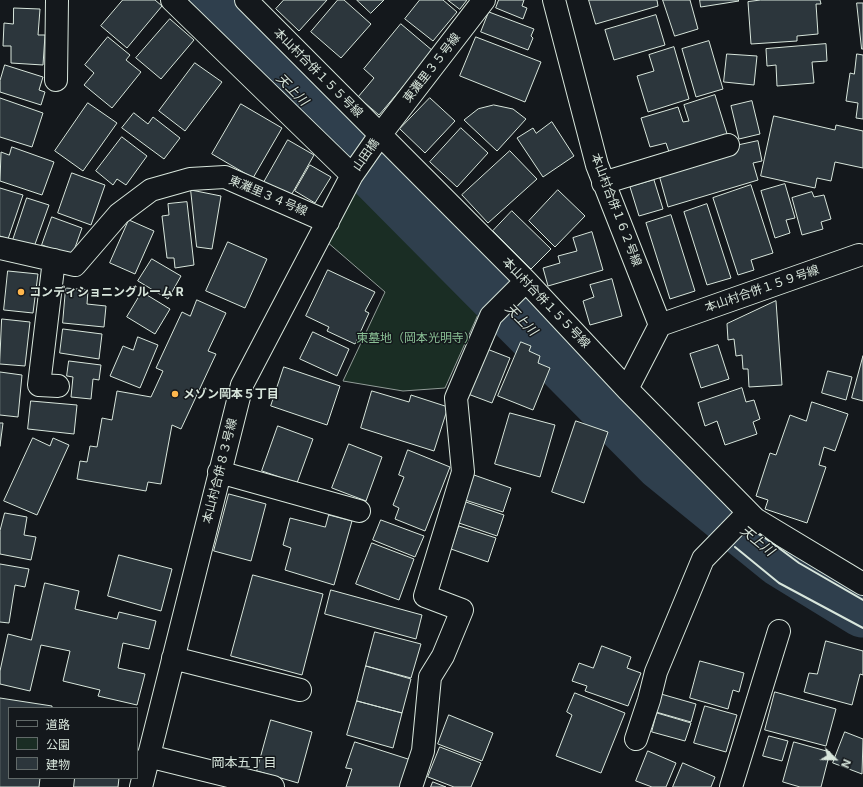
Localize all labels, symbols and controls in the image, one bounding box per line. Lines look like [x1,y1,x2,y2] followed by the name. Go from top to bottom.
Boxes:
[270,25,366,121] street label: 本山村合併１５５号線
[400,30,464,106] street label: 東灘里３５号線
[273,71,311,109] water label: 天上川
[350,136,382,174] street label: 山田橋
[588,151,644,269] street label: 本山村合併１６２号線
[227,173,309,219] street label: 東灘里３４号線
[499,255,593,351] street label: 本山村合併１５５号線
[703,263,821,315] street label: 本山村合併１５９号線
[29,285,184,299] place label: コンディショニングルーム R
[16,287,26,297] marker: コンディショニングルーム R
[502,301,540,339] water label: 天上川
[356,331,476,345] park label: 東墓地（岡本光明寺）
[183,387,279,401] place label: メゾン岡本５丁目
[170,389,180,399] marker: メゾン岡本５丁目
[200,417,240,525] street label: 本山村合併８３号線
[737,523,777,559] water label: 天上川
[8,707,138,779] legend
[46,717,70,732] text: 道路
[46,737,70,752] text: 公園
[815,739,855,779] north arrow
[212,755,276,771] district label: 岡本五丁目
[46,757,70,772] text: 建物
[838,757,854,770] text: N

